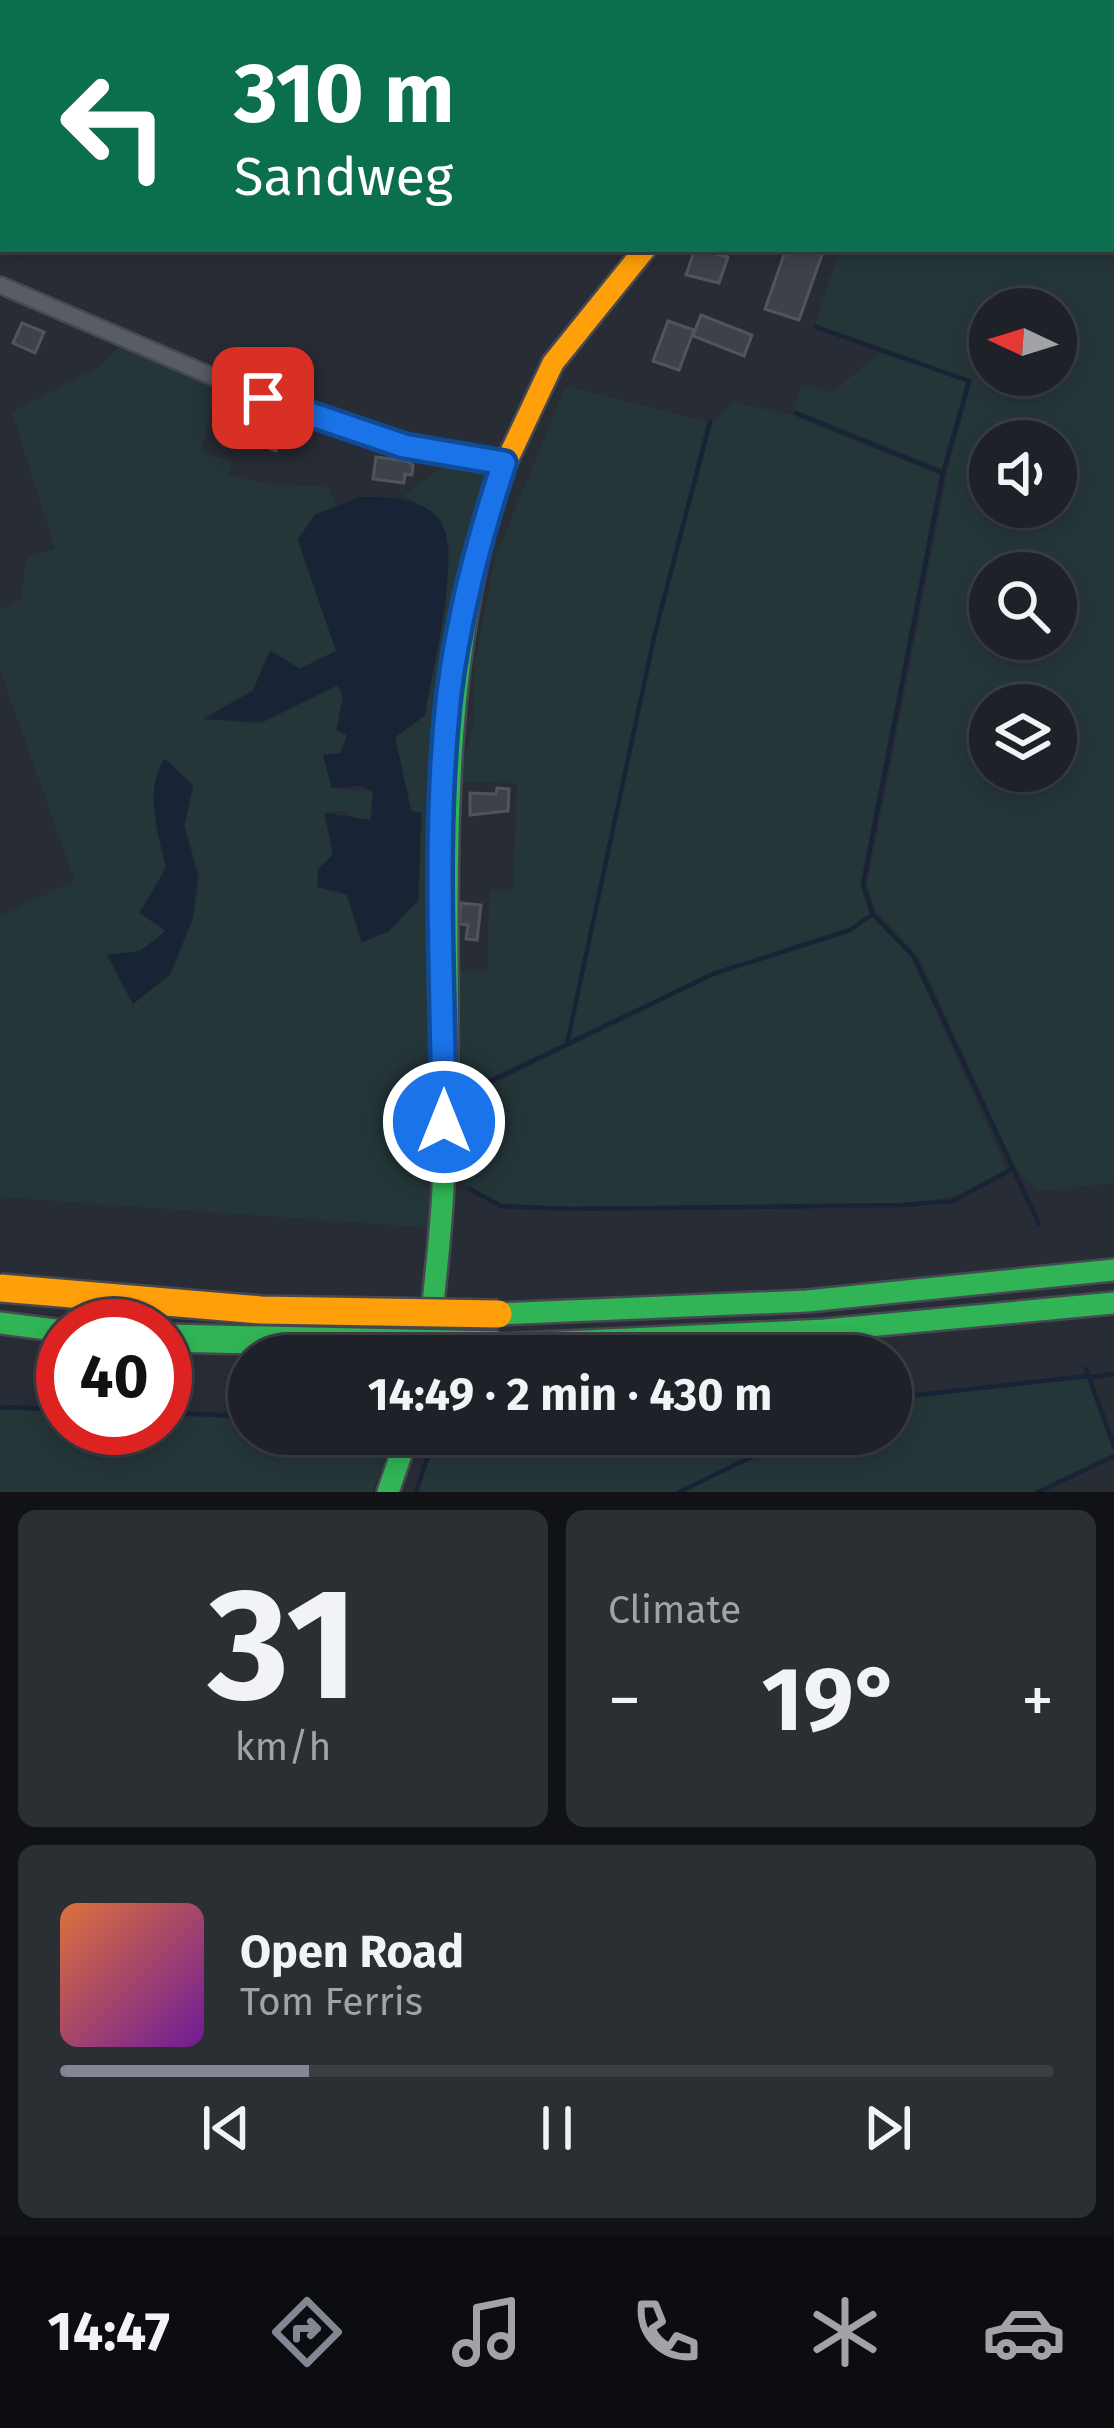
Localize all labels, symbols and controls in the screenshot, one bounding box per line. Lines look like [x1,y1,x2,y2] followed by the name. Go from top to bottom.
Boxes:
[234,43,455,144] text: 310 m
[36,48,192,204] icon: left
[234,145,453,209] text: Sandweg
[969,288,1077,396] north arrow
[969,288,1077,792] map controls
[212,347,314,449] pin
[230,365,296,431] icon: arrive
[969,420,1077,528] button: sound
[969,552,1077,660] button: search
[969,684,1077,792] button: layers
[381,1059,507,1185] position arrow
[36,1299,192,1455] speed limit sign: 40
[368,1368,772,1422] text: 14:49 · 2 min · 430 m
[208,1552,358,1739] text: 31
[608,1587,741,1633] text: Climate
[762,1646,901,1754] text: 19°
[608,1661,641,1740] text: −
[1021,1661,1054,1740] text: +
[235,1724,331,1770] text: km/h
[240,1925,464,1979] text: Open Road
[240,1979,423,2025] text: Tom Ferris
[193,2095,259,2161] icon: previous
[524,2095,590,2161] icon: pause
[855,2095,921,2161] icon: next
[265,2290,349,2374] icon: directions
[445,2290,529,2374] icon: music
[624,2290,708,2374] icon: phone
[803,2290,887,2374] icon: climate
[982,2290,1066,2374] icon: car
[48,2300,170,2364] text: 14:47

